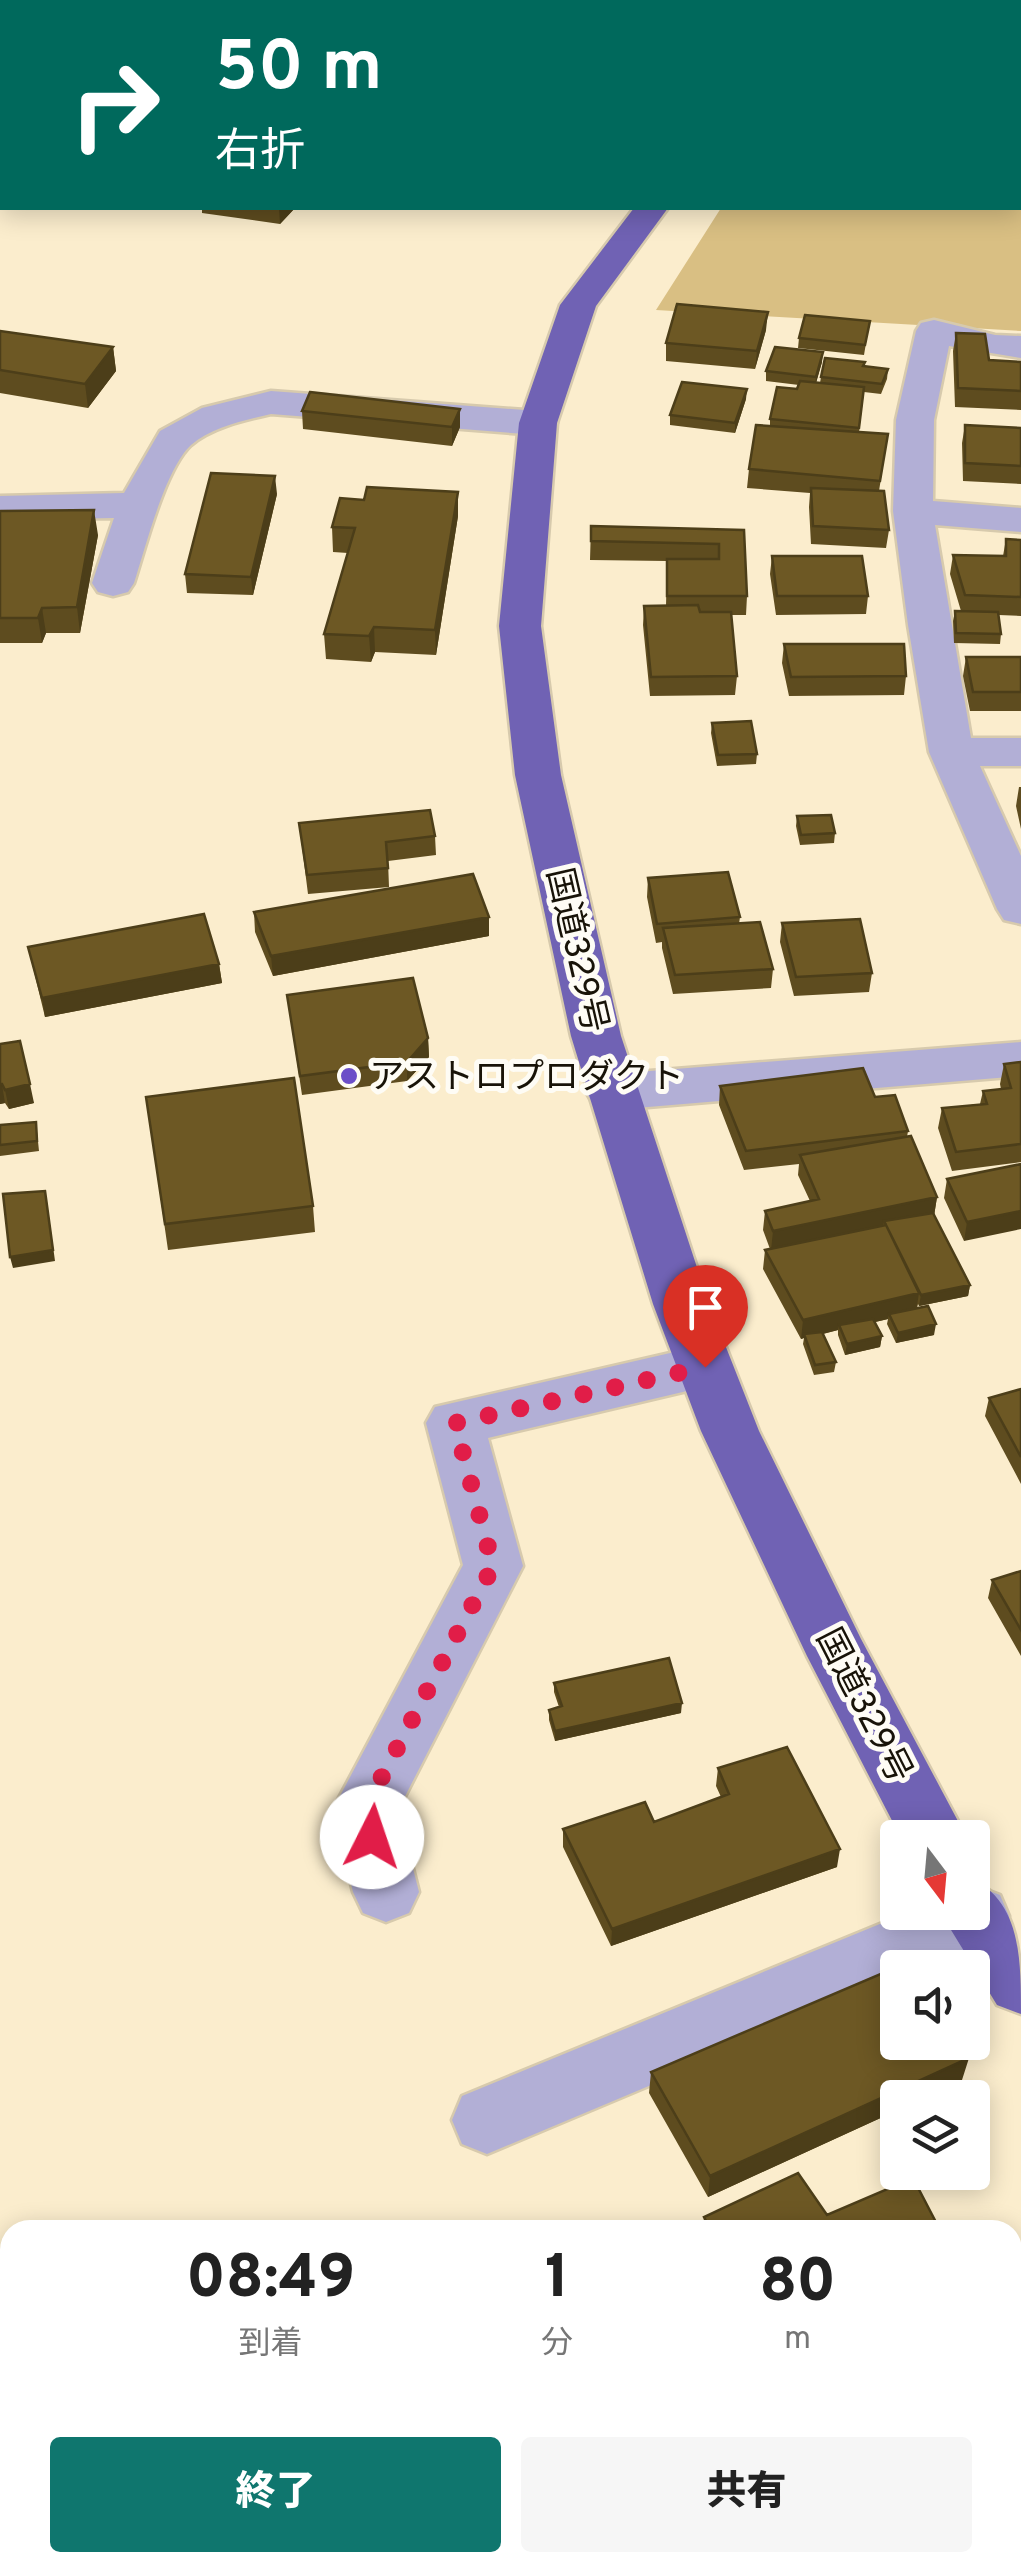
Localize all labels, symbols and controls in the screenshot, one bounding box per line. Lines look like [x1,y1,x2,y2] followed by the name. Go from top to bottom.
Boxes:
[215,26,382,115] text: 50 m
[50,40,180,170] icon: right
[215,125,305,182] text: 右折
[535,864,615,1037] street label: 国道329号
[369,1057,684,1101] place label: アストロプロダクト
[338,1065,360,1087] marker: アストロプロダクト
[663,1265,748,1368] pin
[678,1280,733,1335] icon: arrive
[805,1622,920,1791] street label: 国道329号
[320,1785,424,1889] position arrow
[880,1820,990,1930] north arrow
[880,1820,990,2190] map controls
[880,1950,990,2060] button: sound
[880,2080,990,2190] button: layers
[186,2243,355,2319] text: 08:49
[545,2243,570,2319] text: 1
[759,2247,836,2323] text: 80
[784,2320,811,2360] text: m
[239,2325,303,2365] text: 到着
[541,2325,573,2365] text: 分
[50,2437,501,2552] button: 終了
[521,2437,972,2552] button: 共有

